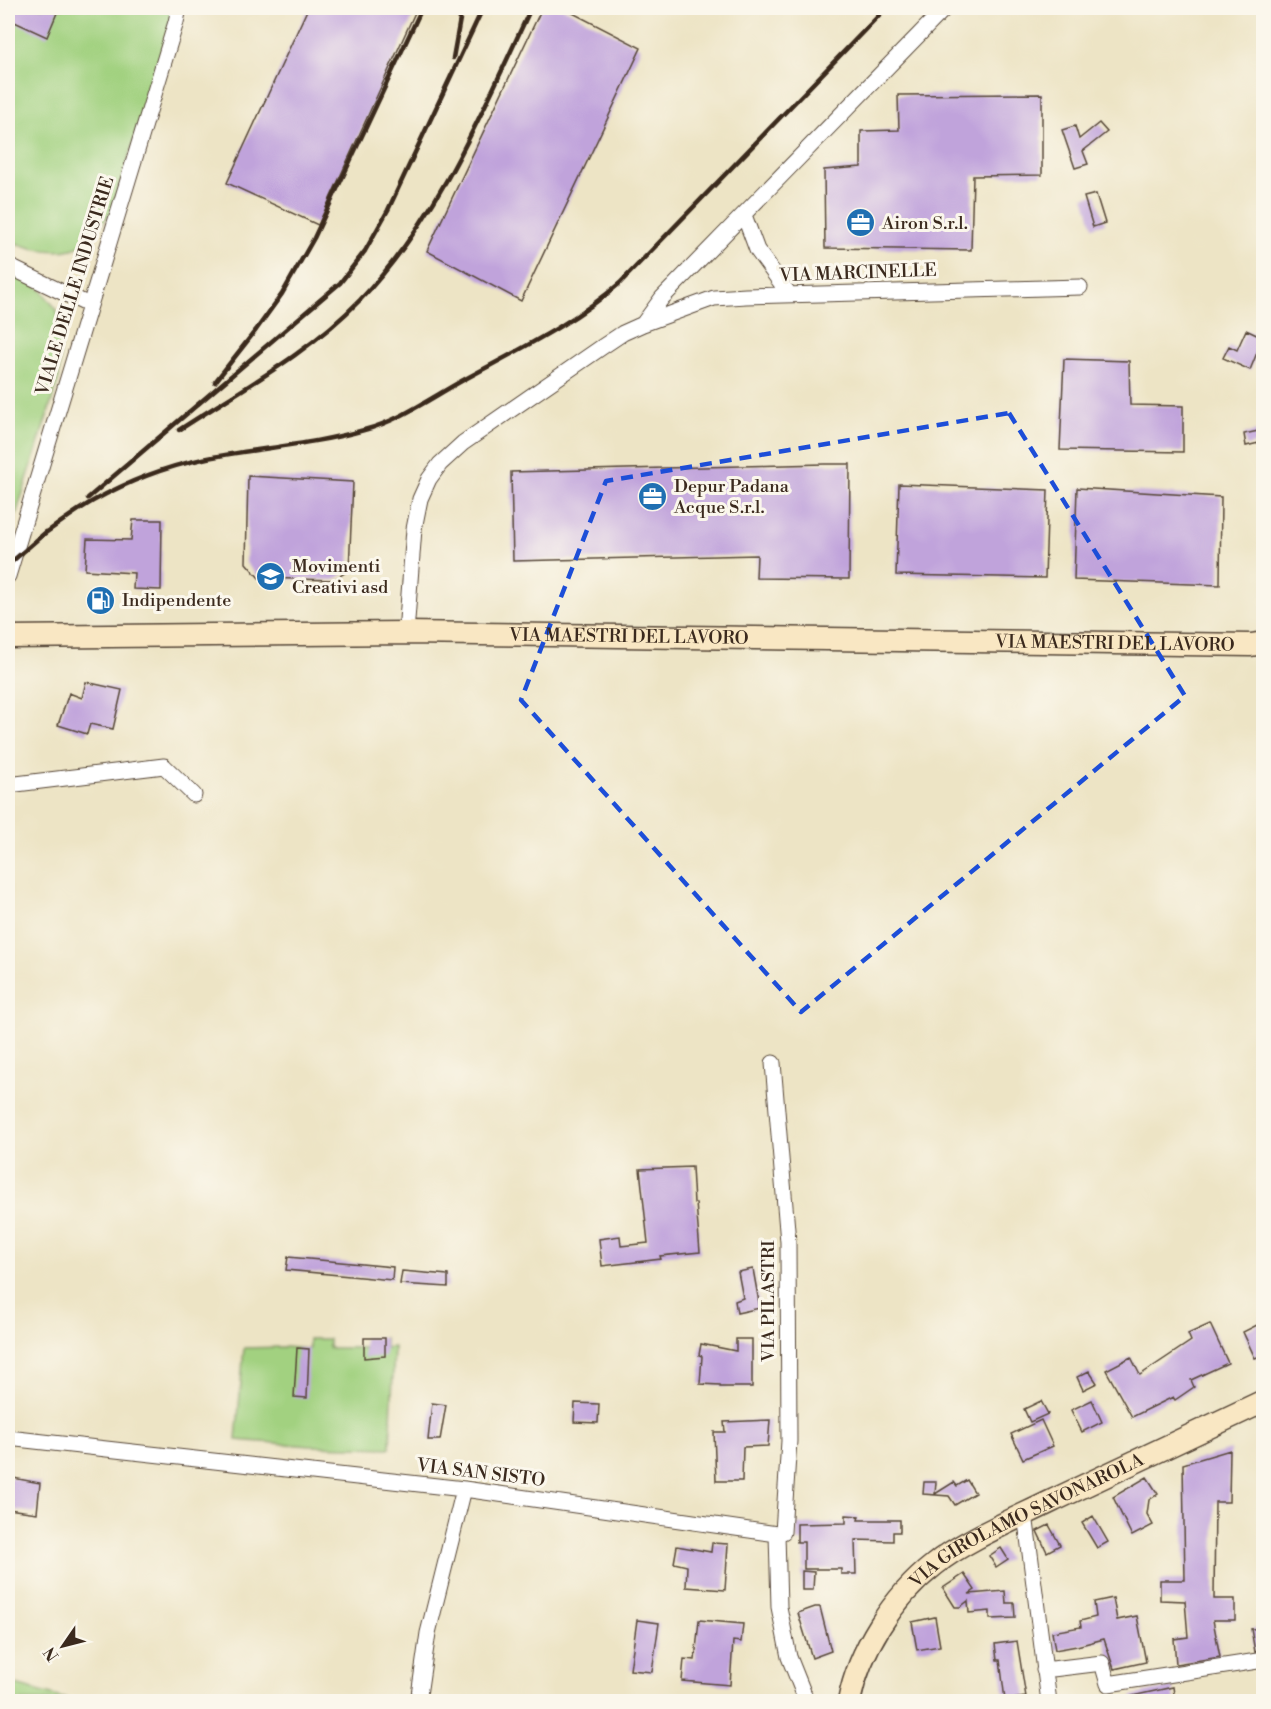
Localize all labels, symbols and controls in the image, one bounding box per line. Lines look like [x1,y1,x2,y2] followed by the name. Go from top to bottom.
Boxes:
[30,174,119,399] street label: VIALE DELLE INDUSTRIE
[845,207,877,239] office icon: Airon S.r.l.
[881,212,968,235] place label: Airon S.r.l.
[778,259,937,287] street label: VIA MARCINELLE
[673,475,790,519] place label: Depur Padana Acque S.r.l.
[637,480,669,512] office icon: Depur Padana Acque S.r.l.
[292,555,389,599] place label: Movimenti Creativi asd
[255,560,287,592] school or university icon: Movimenti Creativi asd
[85,584,117,616] fuel station icon: Indipendente
[122,589,231,612] place label: Indipendente
[508,623,749,649] street label: VIA MAESTRI DEL LAVORO
[994,630,1235,656] street label: VIA MAESTRI DEL LAVORO
[757,1240,780,1363] street label: VIA PILASTRI
[903,1448,1148,1593] street label: VIA GIROLAMO SAVONAROLA
[414,1454,547,1492] street label: VIA SAN SISTO
[33,1616,93,1676] north arrow
[40,1643,63,1665] text: N

